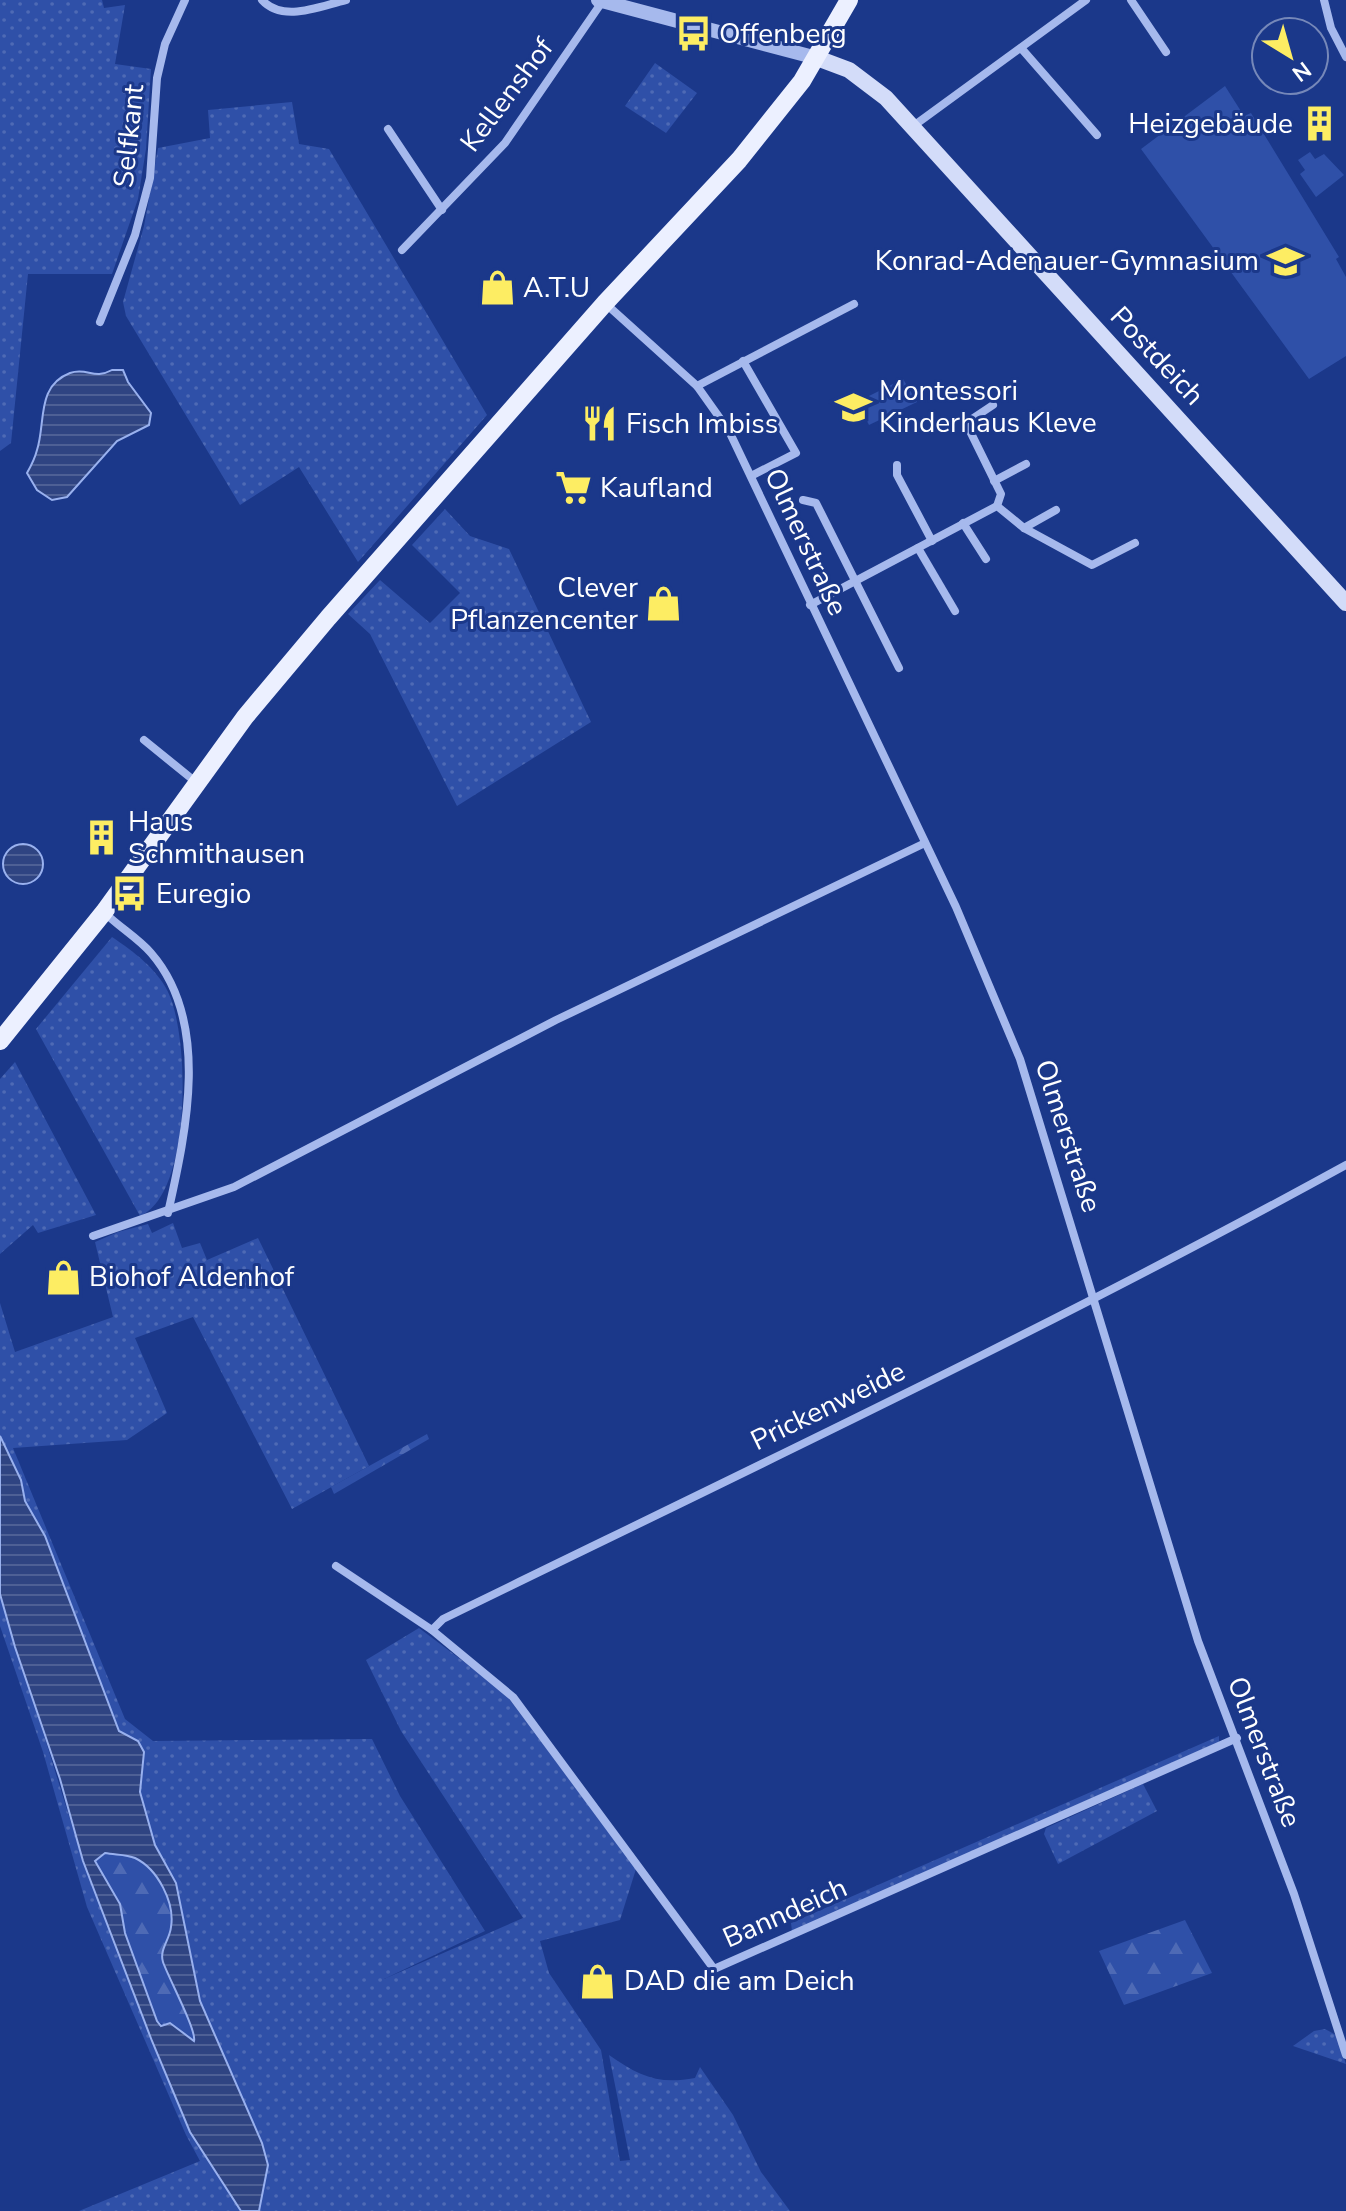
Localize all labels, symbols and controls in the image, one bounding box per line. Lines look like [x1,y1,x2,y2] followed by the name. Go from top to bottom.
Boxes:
[674,15,712,53] bus stop icon: Offenberg
[719,15,847,53] place label: Offenberg
[1250,16,1330,96] north arrow
[452,30,563,160] street label: Kellenshof
[1286,54,1317,88] text: N
[105,82,153,190] street label: Selfkant
[1128,105,1293,143] place label: Heizgebäude
[1300,105,1338,143] building icon: Heizgebäude
[875,242,1259,280] place label: Konrad-Adenauer-Gymnasium
[1266,242,1304,280] school or university icon: Konrad-Adenauer-Gymnasium
[478,269,516,307] shop icon: A.T.U
[523,269,590,307] place label: A.T.U
[1101,298,1213,414] street label: Postdeich
[879,372,1097,442] place label: Montessori Kinderhaus Kleve
[834,388,872,426] school or university icon: Montessori Kinderhaus Kleve
[581,405,619,443] restaurant icon: Fisch Imbiss
[626,405,778,443] place label: Fisch Imbiss
[755,462,857,622] street label: Olmerstraße
[555,469,593,507] supermarket icon: Kaufland
[600,469,713,507] place label: Kaufland
[450,569,638,639] place label: Clever Pflanzencenter
[645,585,683,623] shop icon: Clever Pflanzencenter
[128,803,305,873] place label: Haus Schmithausen
[83,819,121,857] building icon: Haus Schmithausen
[111,875,149,913] bus stop icon: Euregio
[156,875,251,913] place label: Euregio
[1025,1055,1111,1217] street label: Olmerstraße
[44,1258,82,1296] shop icon: Biohof Aldenhof
[89,1258,295,1296] place label: Biohof Aldenhof
[745,1352,911,1460] street label: Prickenweide
[1218,1671,1310,1833] street label: Olmerstraße
[717,1869,853,1957] street label: Banndeich
[579,1962,617,2000] shop icon: DAD die am Deich
[624,1962,855,2000] place label: DAD die am Deich

